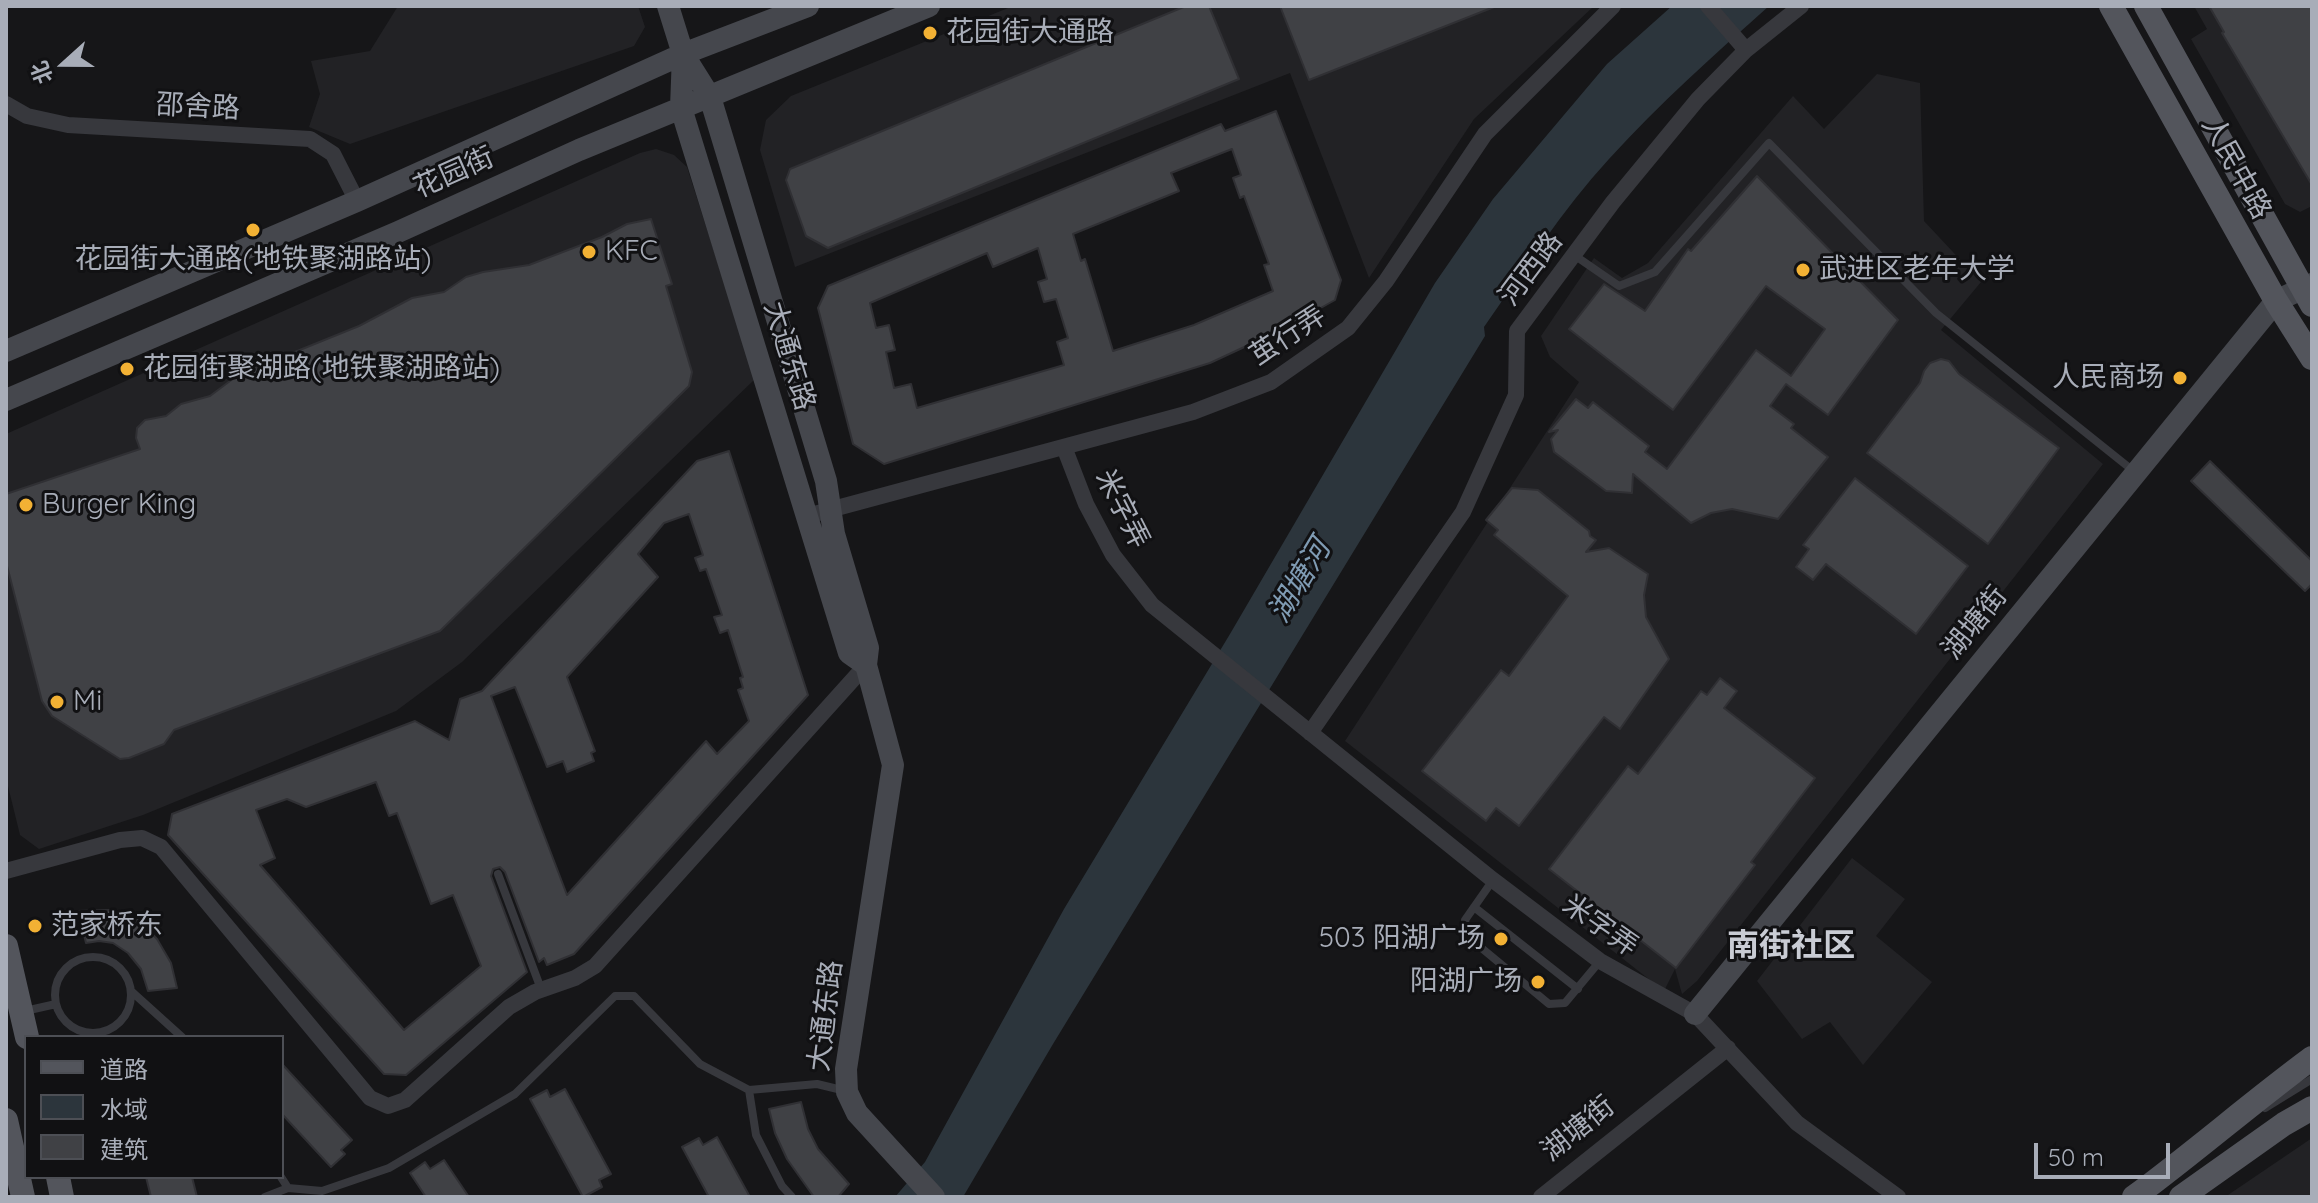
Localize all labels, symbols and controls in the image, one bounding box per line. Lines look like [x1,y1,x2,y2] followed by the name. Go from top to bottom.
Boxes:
[946,16,1114,50] place label: 花园街大通路
[24,24,104,104] north arrow
[921,24,939,42] marker: 花园街大通路
[25,57,59,88] text: 北
[155,88,241,126] street label: 邵舍路
[2194,111,2278,225] street label: 人民中路
[409,141,499,205] street label: 花园街
[244,221,262,239] marker: 花园街大通路(地铁聚湖路站)
[1492,225,1570,313] street label: 河西路
[605,235,658,269] place label: KFC
[75,243,431,277] place label: 花园街大通路(地铁聚湖路站)
[580,243,598,261] marker: KFC
[1819,253,2015,287] place label: 武进区老年大学
[1794,261,1812,279] marker: 武进区老年大学
[757,298,821,414] street label: 大通东路
[1244,299,1332,373] street label: 茧行弄
[143,352,500,386] place label: 花园街聚湖路(地铁聚湖路站)
[118,360,136,378] marker: 花园街聚湖路(地铁聚湖路站)
[2052,361,2164,395] place label: 人民商场
[2171,369,2189,387] marker: 人民商场
[1088,464,1156,554] street label: 米字弄
[42,488,196,522] place label: Burger King
[17,496,35,514] marker: Burger King
[1261,533,1339,629] water label: 湖塘河
[1936,580,2014,666] street label: 湖塘街
[73,685,102,719] place label: Mi
[48,693,66,711] marker: Mi
[1556,888,1644,964] street label: 米字弄
[51,909,163,943] place label: 范家桥东
[26,917,44,935] marker: 范家桥东
[1319,922,1485,956] place label: 503 阳湖广场
[1727,927,1855,965] district label: 南街社区
[1492,930,1510,948] marker: 503 阳湖广场
[803,958,849,1074] street label: 大通东路
[1410,965,1522,999] place label: 阳湖广场
[1529,973,1547,991] marker: 阳湖广场
[24,1035,284,1179] legend
[100,1054,148,1084] text: 道路
[1535,1090,1621,1168] street label: 湖塘街
[100,1094,148,1124] text: 水域
[2038,1127,2174,1177] scale bar
[100,1134,148,1164] text: 建筑
[2048,1142,2104,1172] text: 50 m

